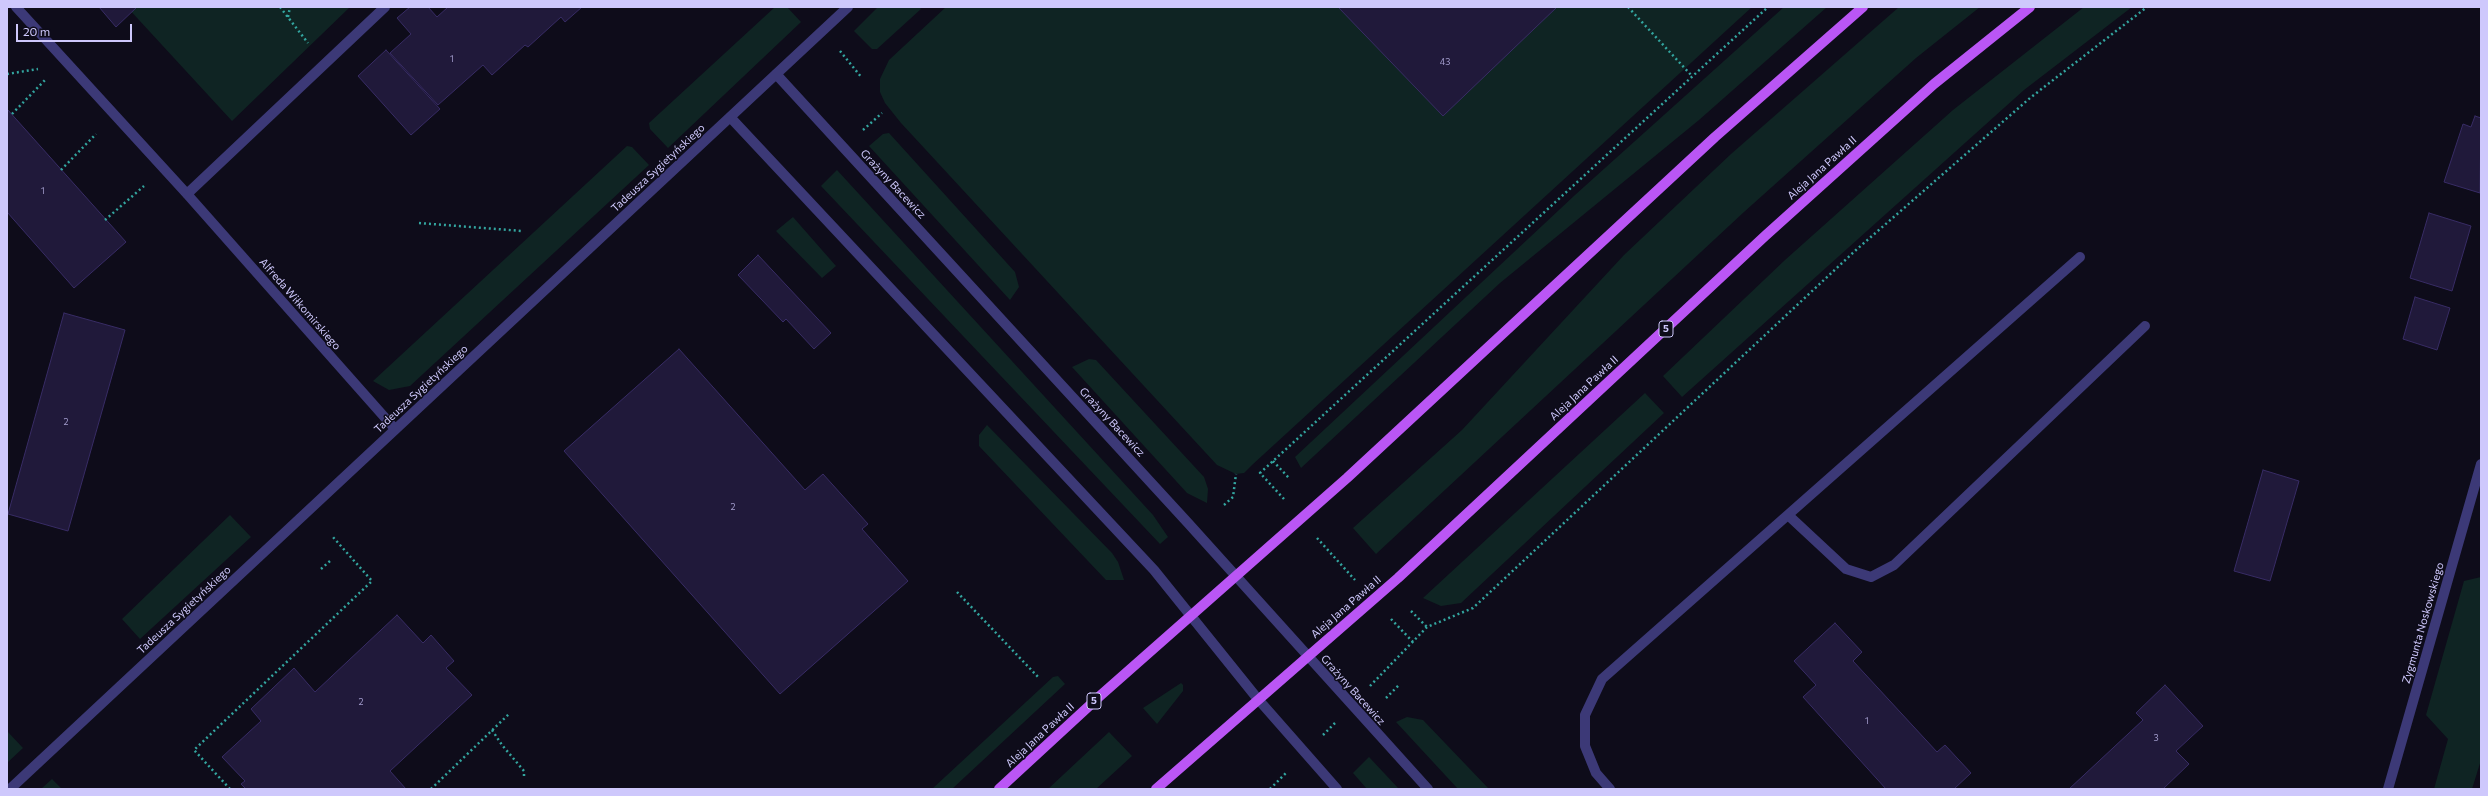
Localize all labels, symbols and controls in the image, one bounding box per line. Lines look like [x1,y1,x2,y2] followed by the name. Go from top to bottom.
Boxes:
[18,16,134,42] scale bar
[23,24,50,38] text: 20 m
[450,54,454,64] house number: 1
[1440,57,1450,67] house number: 43
[608,121,708,215] street label: Tadeusza Sygietyńskiego
[1785,133,1859,203] street label: Aleja Jana Pawła II
[858,147,928,221] street label: Grażyny Bacewicz
[41,186,45,196] house number: 1
[257,255,343,353] street label: Alfreda Wiłkomirskiego
[1659,321,1673,337] road number: 5
[371,342,471,436] street label: Tadeusza Sygietyńskiego
[1547,353,1621,423] street label: Aleja Jana Pawła II
[1077,385,1147,459] street label: Grażyny Bacewicz
[64,417,68,427] house number: 2
[731,502,735,512] house number: 2
[2399,561,2447,685] street label: Zygmunta Noskowskiego
[134,563,234,657] street label: Tadeusza Sygietyńskiego
[1308,573,1384,641] street label: Aleja Jana Pawła II
[1318,652,1388,728] street label: Grażyny Bacewicz
[1087,693,1101,709] road number: 5
[359,697,363,707] house number: 2
[1003,700,1077,770] street label: Aleja Jana Pawła II
[1865,716,1869,726] house number: 1
[2153,733,2159,743] house number: 3

